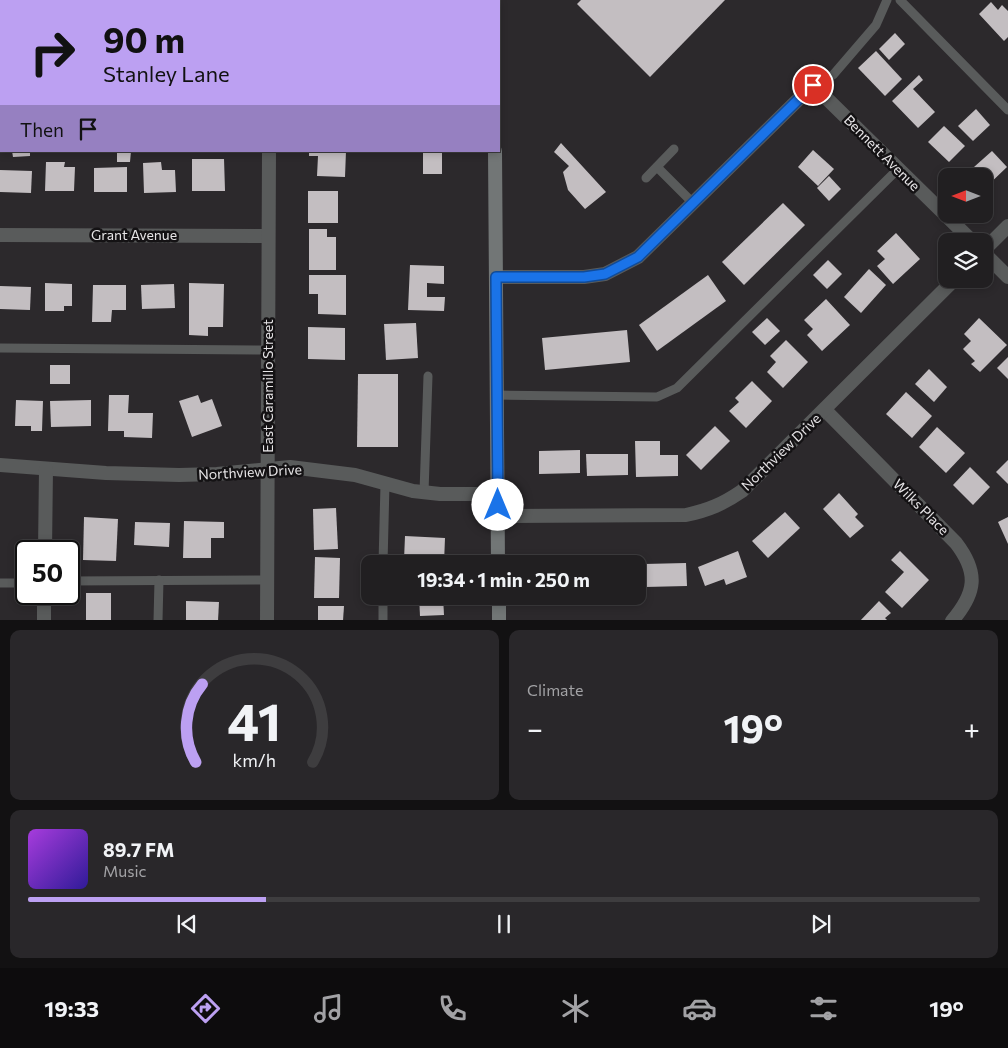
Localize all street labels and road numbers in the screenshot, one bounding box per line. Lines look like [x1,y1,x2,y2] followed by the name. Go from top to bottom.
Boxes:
[841,111,924,194] street label: Bennett Avenue
[91,226,177,243] street label: Grant Avenue
[259,319,276,453] street label: East Caramillo Street
[737,409,824,494] street label: Northview Drive
[198,460,302,483] street label: Northview Drive
[890,475,953,538] street label: Wilks Place

